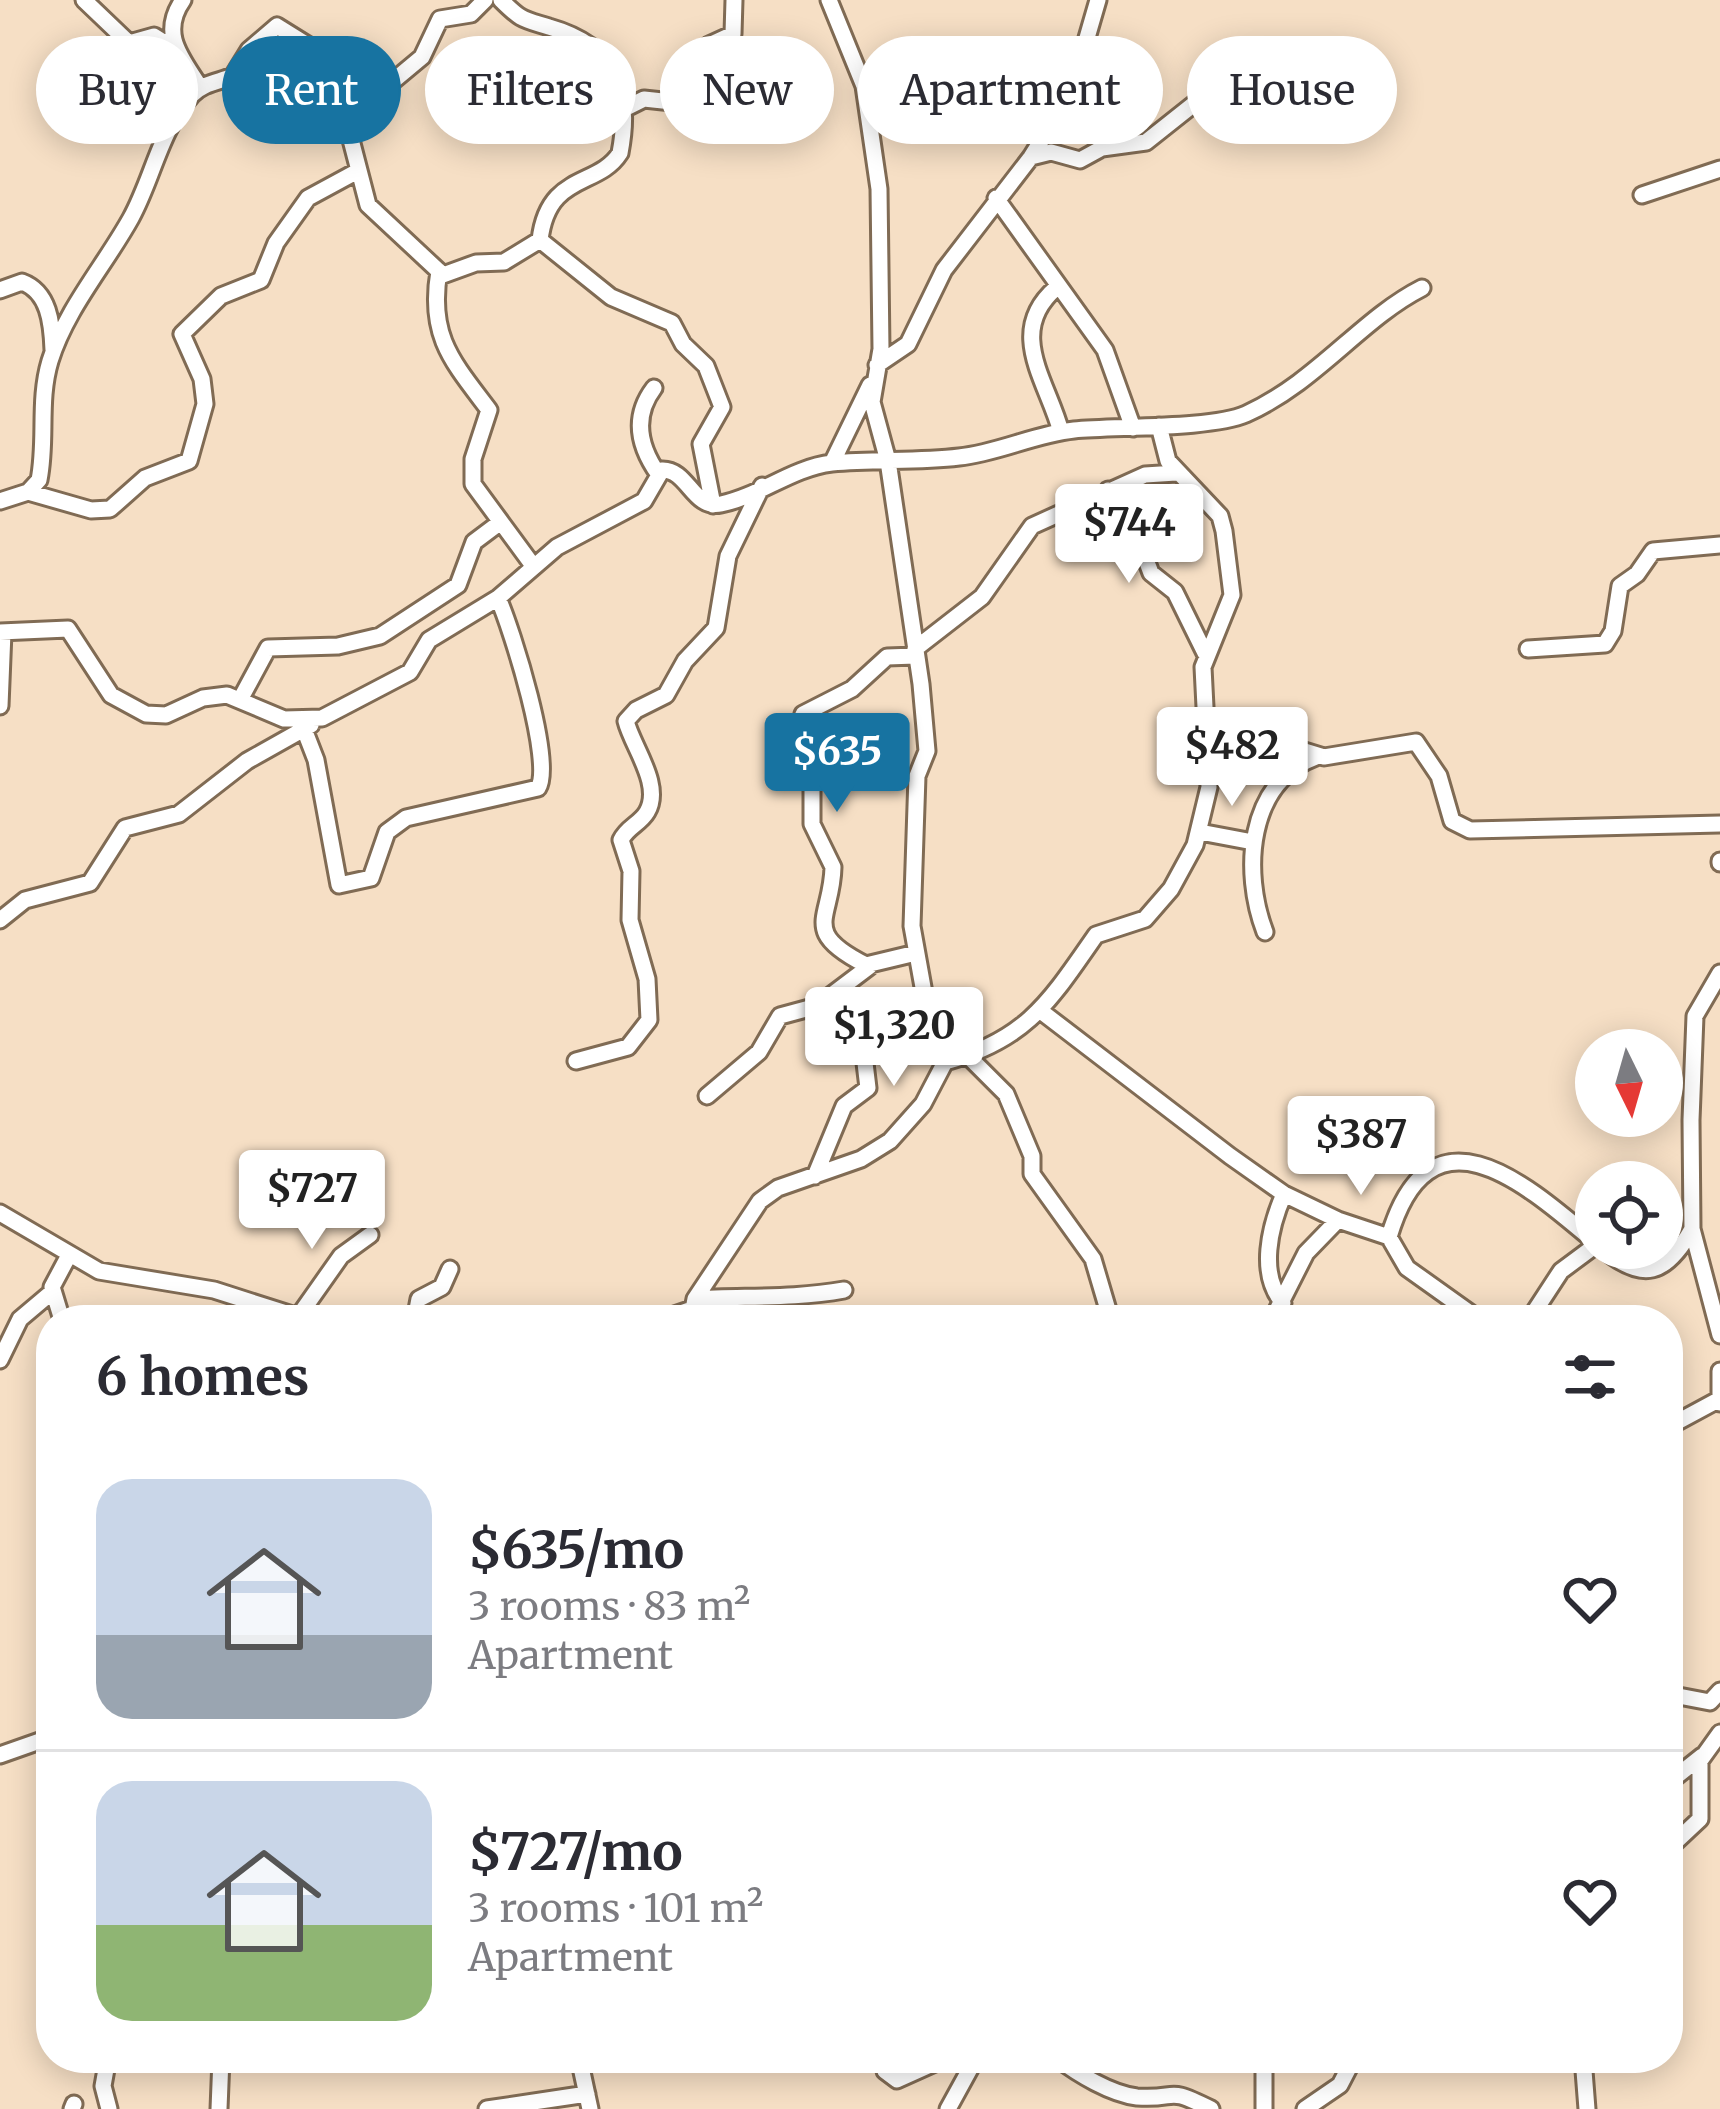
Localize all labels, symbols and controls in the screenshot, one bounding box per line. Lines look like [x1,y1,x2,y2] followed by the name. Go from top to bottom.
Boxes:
[36,36,198,144] chip: Buy
[222,36,401,144] chip: Rent
[425,36,636,144] chip: Filters
[660,36,834,144] chip: New
[858,36,1163,144] chip: Apartment
[1187,36,1397,144] chip: House
[1058,484,1200,586] pin: $744
[1082,498,1176,547] text: $744
[1161,707,1303,809] pin: $482
[766,713,908,815] pin: $635
[1184,721,1280,770] text: $482
[792,727,882,776] text: $635
[796,987,992,1089] pin: $1,320
[832,1001,956,1050] text: $1,320
[1575,1029,1683,1137] north arrow
[1575,1029,1683,1269] map controls
[1290,1096,1432,1198] pin: $387
[1315,1110,1407,1159] text: $387
[241,1150,383,1252] pin: $727
[1575,1161,1683,1269] button: locate
[266,1164,358,1213] text: $727
[1557,1344,1623,1410] icon: filters
[96,1345,309,1409] text: 6 homes
[468,1518,684,1582] text: $635/mo
[192,1527,336,1671] icon: home
[1557,1566,1623,1632] icon: heart
[468,1582,750,1631] text: 3 rooms · 83 m²
[468,1631,673,1680] text: Apartment
[468,1820,683,1884] text: $727/mo
[192,1829,336,1973] icon: home
[1557,1868,1623,1934] icon: heart
[468,1884,763,1933] text: 3 rooms · 101 m²
[468,1933,673,1982] text: Apartment

